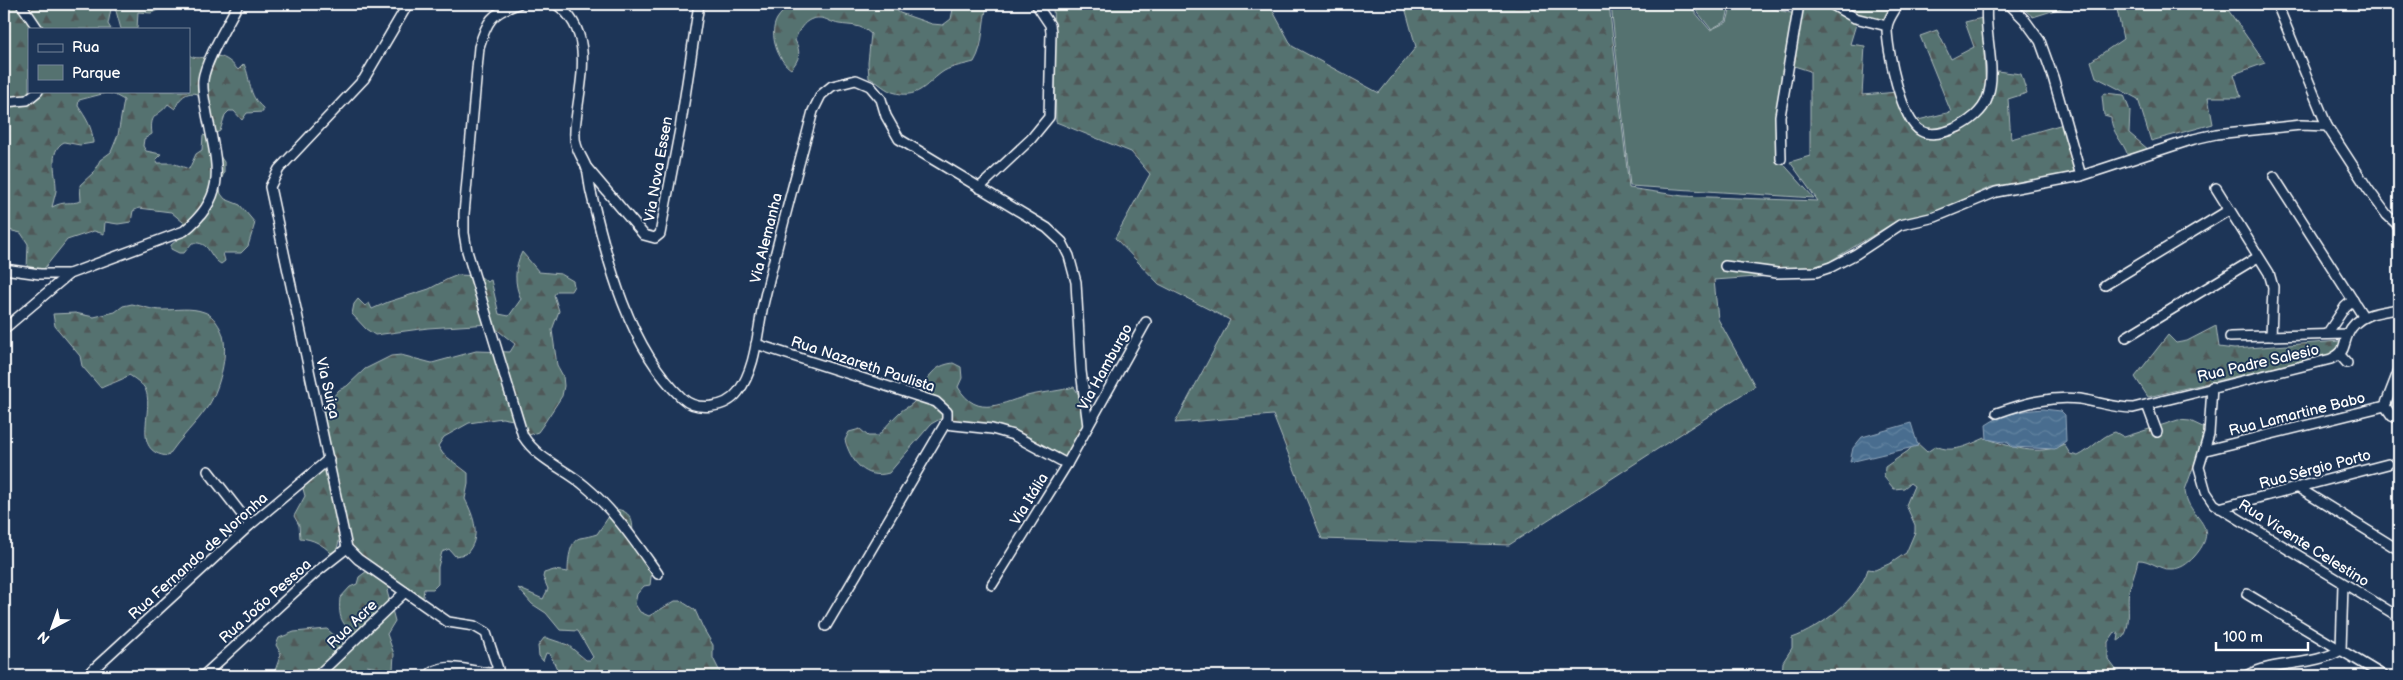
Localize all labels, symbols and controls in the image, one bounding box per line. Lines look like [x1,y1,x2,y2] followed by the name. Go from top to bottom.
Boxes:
[28,28,190,92] legend
[72,38,100,57] text: Rua
[72,64,121,83] text: Parque
[640,115,677,223] street label: Via Nova Essen
[746,191,787,285] street label: Via Alemanha
[1074,321,1137,414] street label: Via Hamburgo
[788,332,937,397] street label: Rua Nazareth Paulista
[2195,340,2321,387] street label: Rua Padre Salesio
[311,356,344,421] street label: Via Suiça
[2227,388,2367,441] street label: Rua Lamartine Babo
[2257,445,2373,494] street label: Rua Sérgio Porto
[1006,470,1053,529] street label: Via Itália
[125,489,272,624] street label: Rua Fernando de Noronha
[2235,495,2373,591] street label: Rua Vicente Celestino
[215,555,315,648] street label: Rua João Pessoa
[323,596,381,653] street label: Rua Acre
[28,602,78,652] north arrow
[2216,620,2308,652] scale bar
[34,628,53,647] text: N
[2223,628,2263,647] text: 100 m

